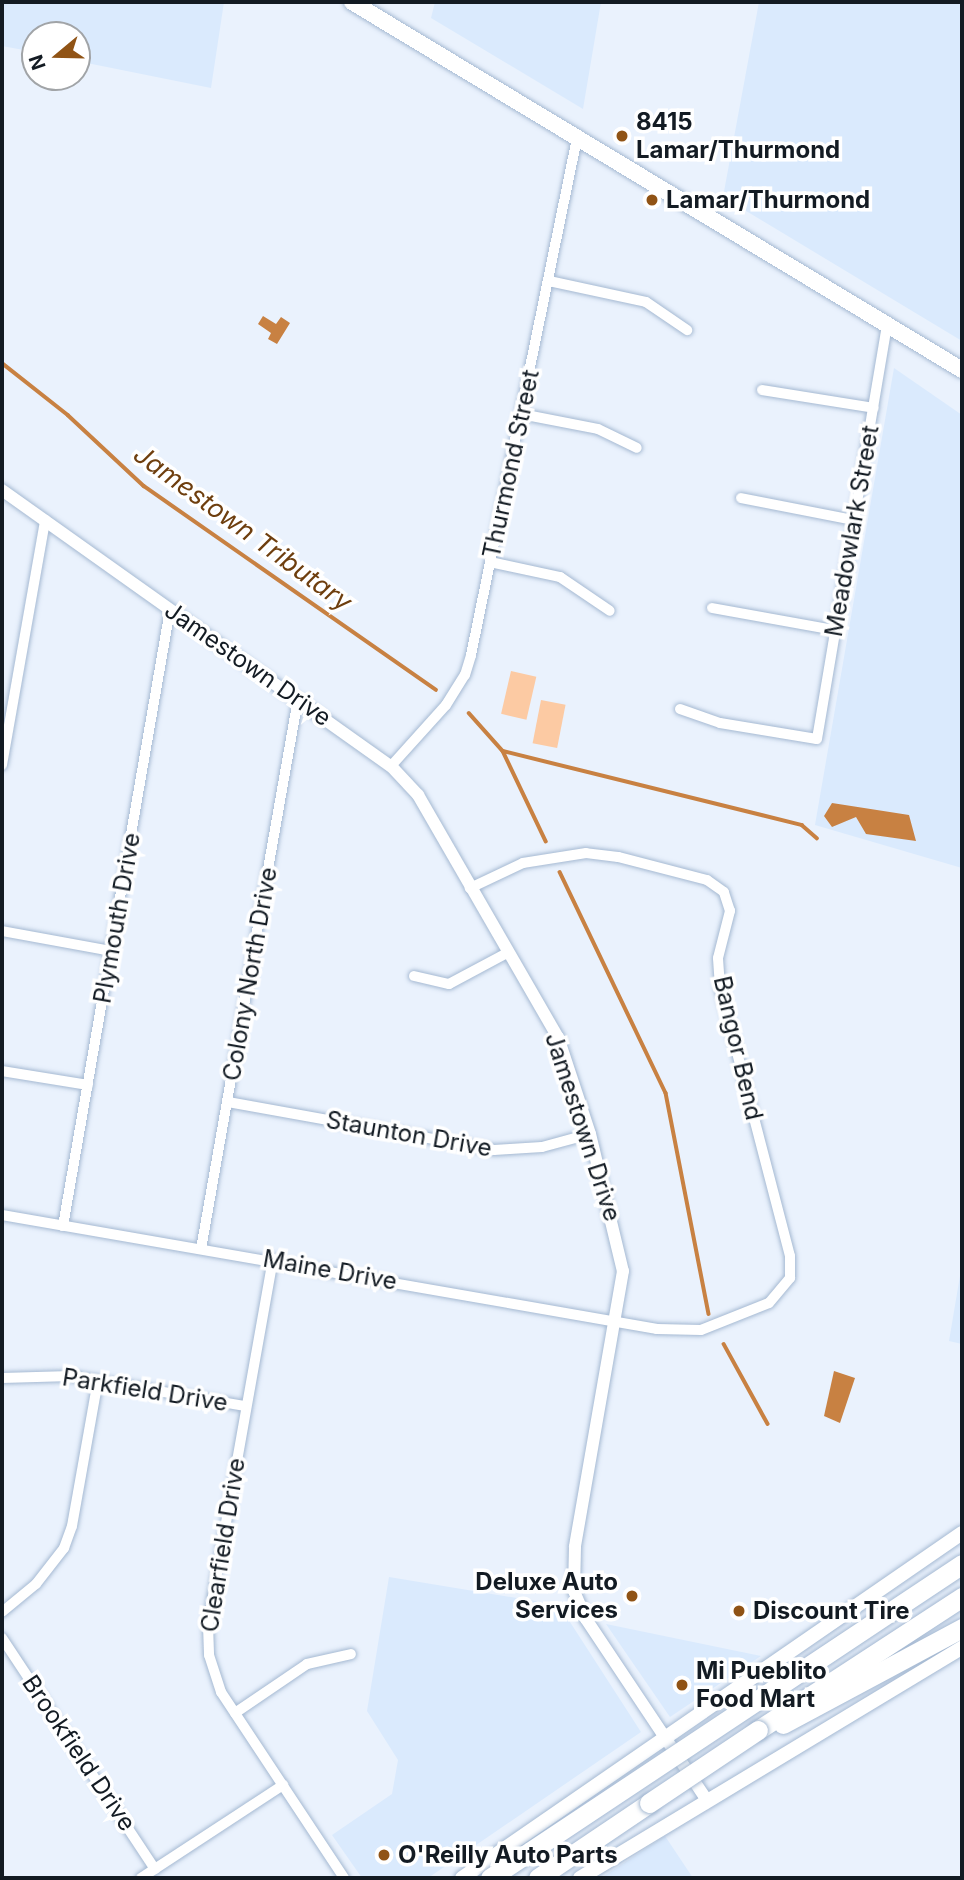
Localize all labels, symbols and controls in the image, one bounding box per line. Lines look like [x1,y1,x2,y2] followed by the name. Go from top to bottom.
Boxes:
[21,21,91,91] north arrow
[24,52,51,73] text: N
[636,108,840,164] place label: 8415 Lamar/Thurmond
[614,128,630,144] marker: 8415 Lamar/Thurmond
[666,186,870,214] place label: Lamar/Thurmond
[644,192,660,208] marker: Lamar/Thurmond
[477,367,545,561] street label: Thurmond Street
[819,423,885,639] street label: Meadowlark Street
[128,438,358,618] water label: Jamestown Tributary
[159,596,337,732] street label: Jamestown Drive
[88,830,146,1006] street label: Plymouth Drive
[217,865,283,1083] street label: Colony North Drive
[707,973,769,1123] street label: Bangor Bend
[539,1029,627,1225] street label: Jamestown Drive
[324,1105,494,1163] street label: Staunton Drive
[261,1244,399,1296] street label: Maine Drive
[60,1363,230,1417] street label: Parkfield Drive
[195,1456,251,1634] street label: Clearfield Drive
[475,1568,618,1624] place label: Deluxe Auto Services
[624,1588,640,1604] marker: Deluxe Auto Services
[753,1597,909,1625] place label: Discount Tire
[731,1603,747,1619] marker: Discount Tire
[696,1657,827,1713] place label: Mi Pueblito Food Mart
[16,1670,142,1836] street label: Brookfield Drive
[674,1677,690,1693] marker: Mi Pueblito Food Mart
[398,1841,618,1869] place label: O'Reilly Auto Parts
[376,1847,392,1863] marker: O'Reilly Auto Parts

